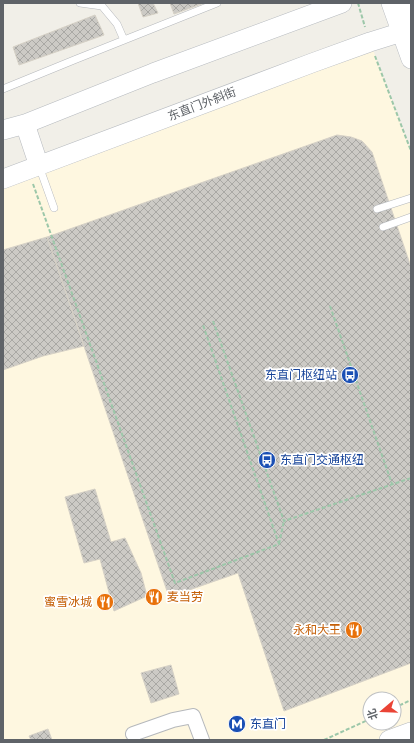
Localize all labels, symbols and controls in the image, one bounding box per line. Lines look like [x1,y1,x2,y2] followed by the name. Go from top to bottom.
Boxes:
[166,84,238,123] street label: 东直门外斜街
[340,365,360,385] bus stop icon: 东直门枢纽站
[265,367,337,382] place label: 东直门枢纽站
[257,450,277,470] bus stop icon: 东直门交通枢纽
[280,452,364,467] place label: 东直门交通枢纽
[144,587,164,607] restaurant icon: 麦当劳
[167,589,203,604] place label: 麦当劳
[95,592,115,612] restaurant icon: 蜜雪冰城
[44,594,92,609] place label: 蜜雪冰城
[344,620,364,640] restaurant icon: 永和大王
[293,622,341,637] place label: 永和大王
[362,691,402,731] north arrow
[364,707,381,722] text: 北
[227,714,247,734] metro station icon: 东直门
[250,716,286,731] place label: 东直门

